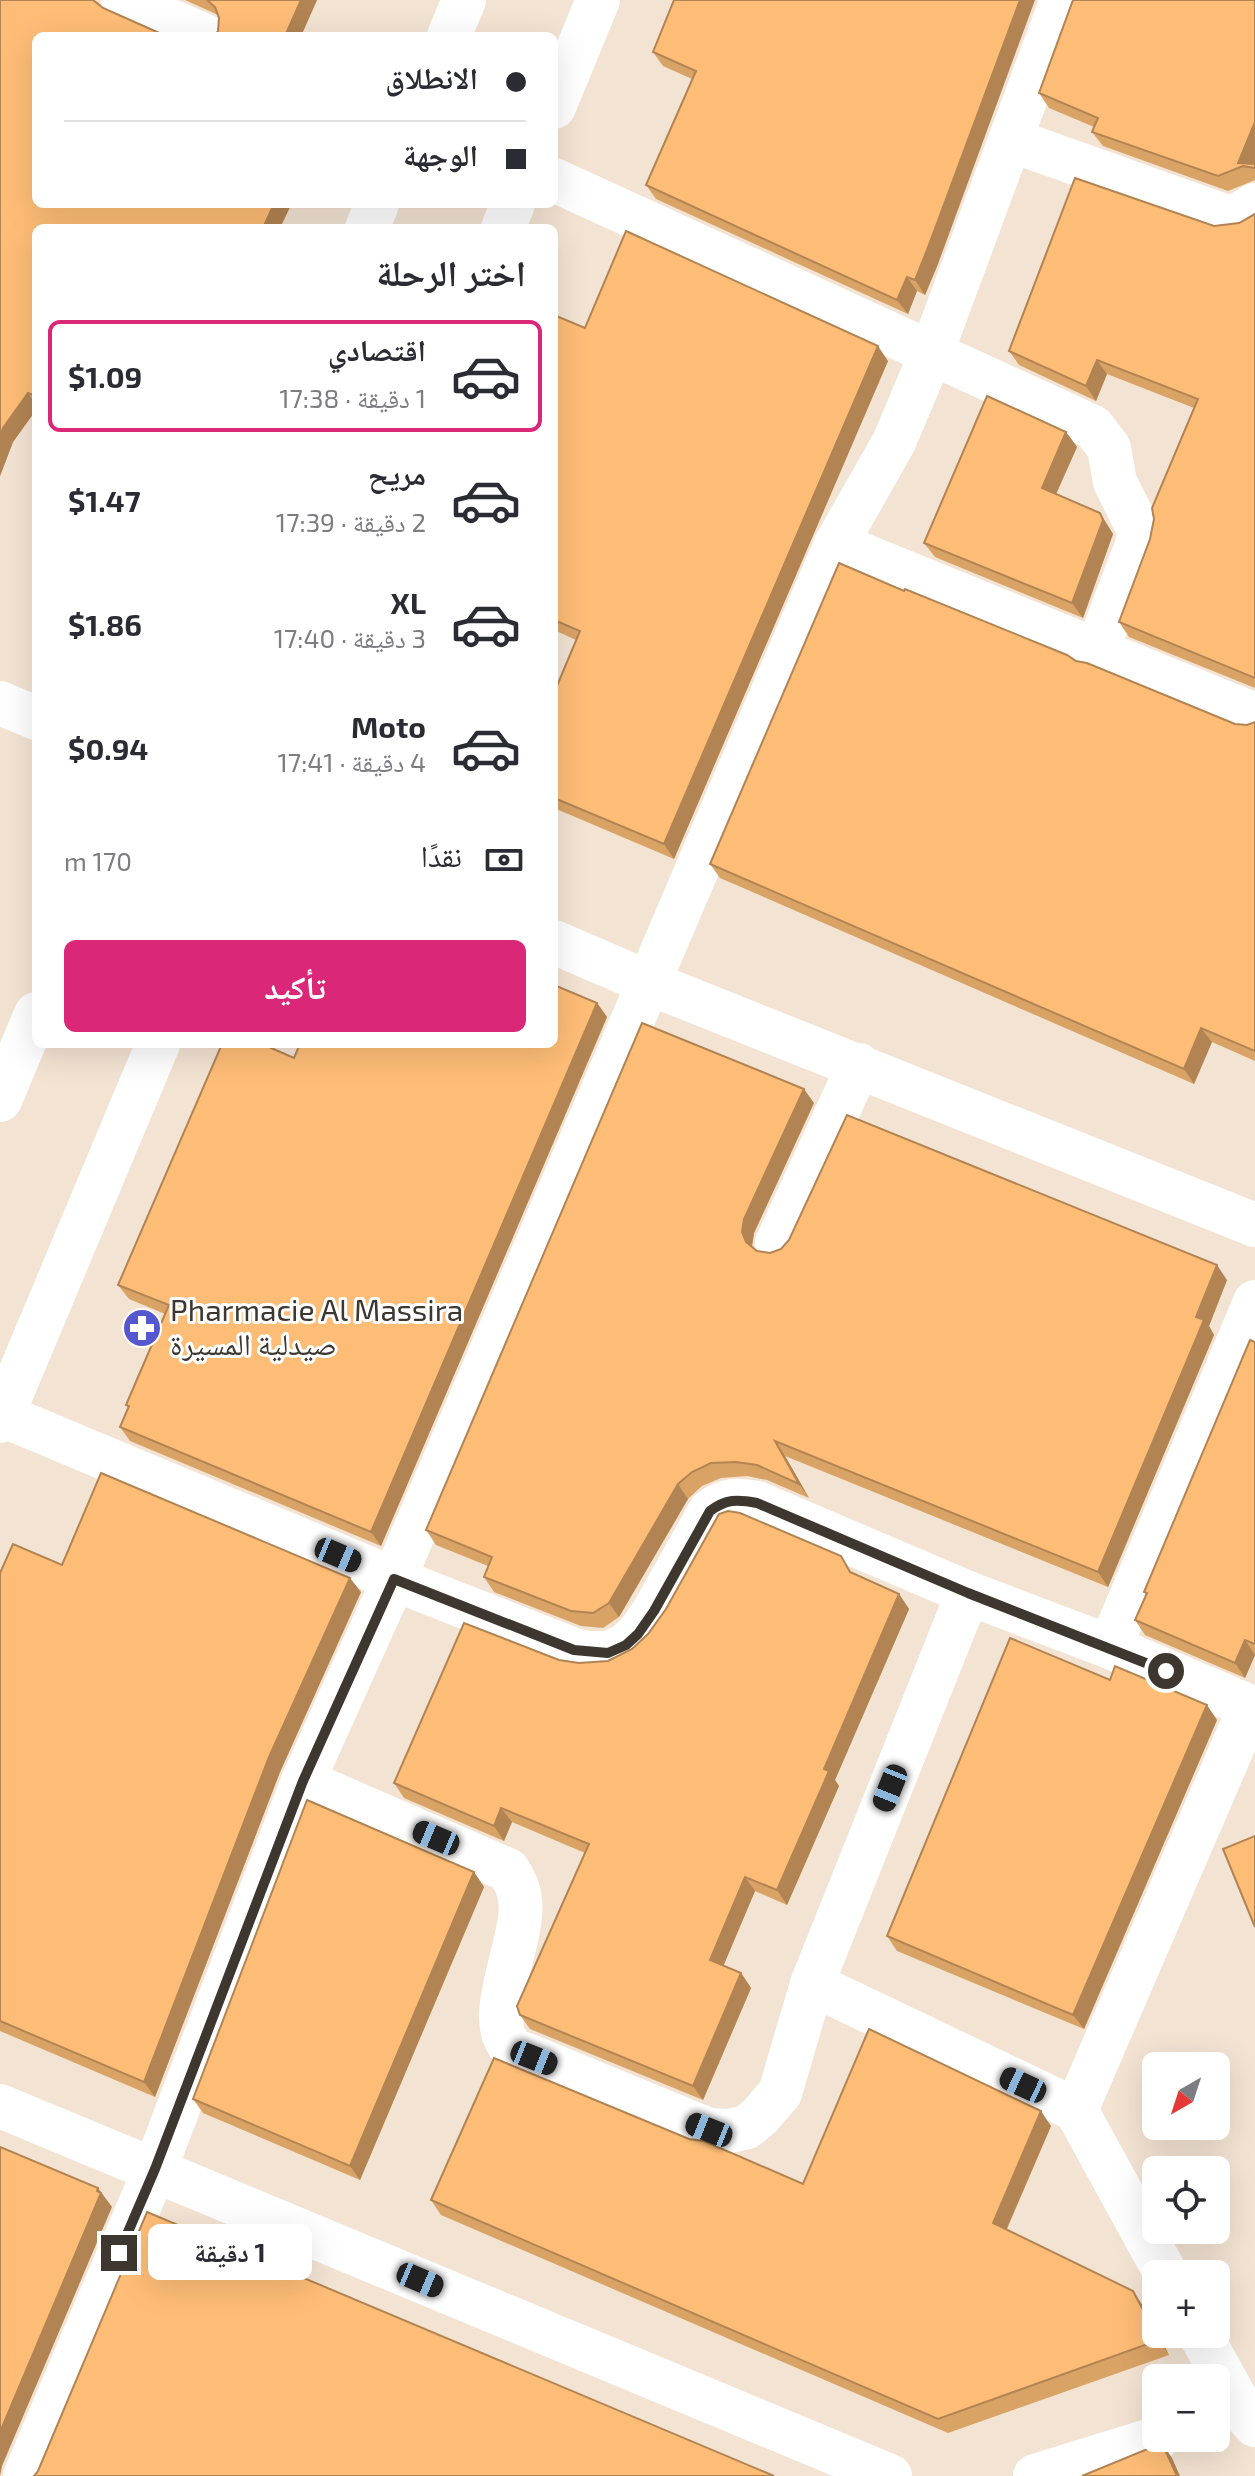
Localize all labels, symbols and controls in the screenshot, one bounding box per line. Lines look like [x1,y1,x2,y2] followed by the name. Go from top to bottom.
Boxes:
[385,59,478,95] text: الانطلاق
[403,136,478,172] text: الوجهة
[376,250,526,293] text: اختر الرحلة
[328,331,426,367] text: اقتصادي
[450,340,522,412] icon: car
[68,358,142,394] text: $1.09
[279,382,426,413] text: 1 دقيقة · 17:38
[368,455,426,491] text: مريح
[450,464,522,536] icon: car
[68,482,141,518] text: $1.47
[276,506,426,537] text: 2 دقيقة · 17:39
[391,584,426,620] text: XL
[450,588,522,660] icon: car
[68,606,142,642] text: $1.86
[274,622,426,653] text: 3 دقيقة · 17:40
[351,708,426,744] text: Moto
[450,712,522,784] icon: car
[68,730,148,766] text: $0.94
[277,746,426,777] text: 4 دقيقة · 17:41
[421,837,462,873] text: نقدًا
[482,838,526,882] icon: cash
[64,845,132,876] text: 170 m
[64,940,526,1032] button: تأكيد
[170,1291,463,1362] place label: Pharmacie Al Massira صيدلية المسيرة
[121,1307,163,1349] pharmacy icon: Pharmacie Al Massira صيدلية المسيرة
[311,1535,365,1575] car
[1148,1653,1184,1689] route start
[870,1761,910,1815] car
[409,1818,463,1858] car
[507,2038,561,2078] car
[1142,2052,1230,2140] north arrow
[1142,2052,1230,2452] map controls
[996,2064,1050,2106] car
[682,2110,736,2150] car
[1142,2156,1230,2244] button: locate
[147,2225,311,2281] callout: 1 دقيقة
[101,2235,137,2271] route end
[194,2236,266,2267] text: 1 دقيقة
[393,2260,447,2300] car
[1142,2260,1230,2348] button: +
[1142,2364,1230,2452] button: −

